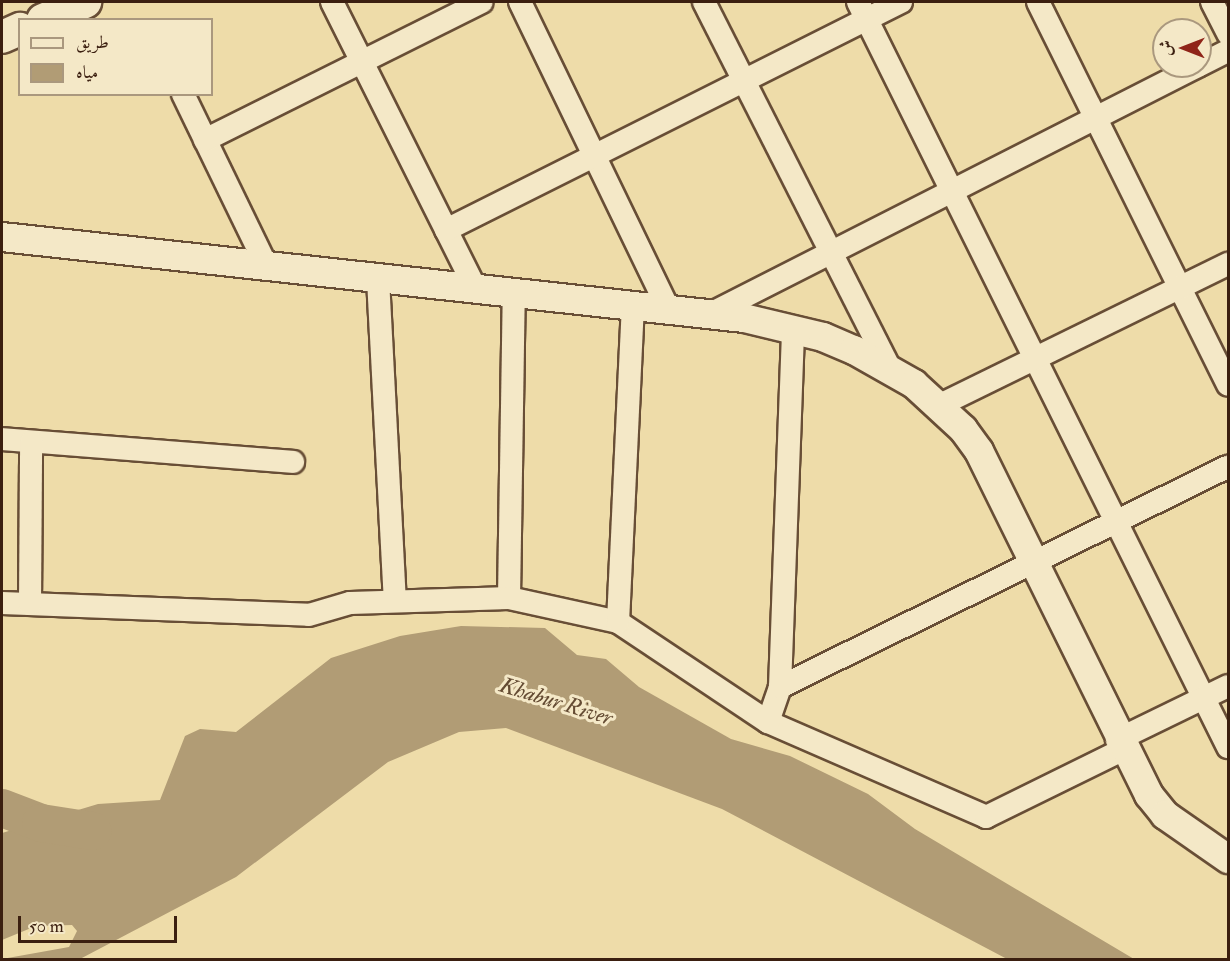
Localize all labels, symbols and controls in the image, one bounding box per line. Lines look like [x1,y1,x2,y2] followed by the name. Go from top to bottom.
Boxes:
[18,18,213,96] legend
[1152,18,1212,78] north arrow
[76,31,109,54] text: طريق
[1156,40,1176,56] text: ش
[76,61,98,84] text: مياه
[496,672,616,732] water label: Khabur River
[21,904,180,942] scale bar
[29,915,64,938] text: 50 m

